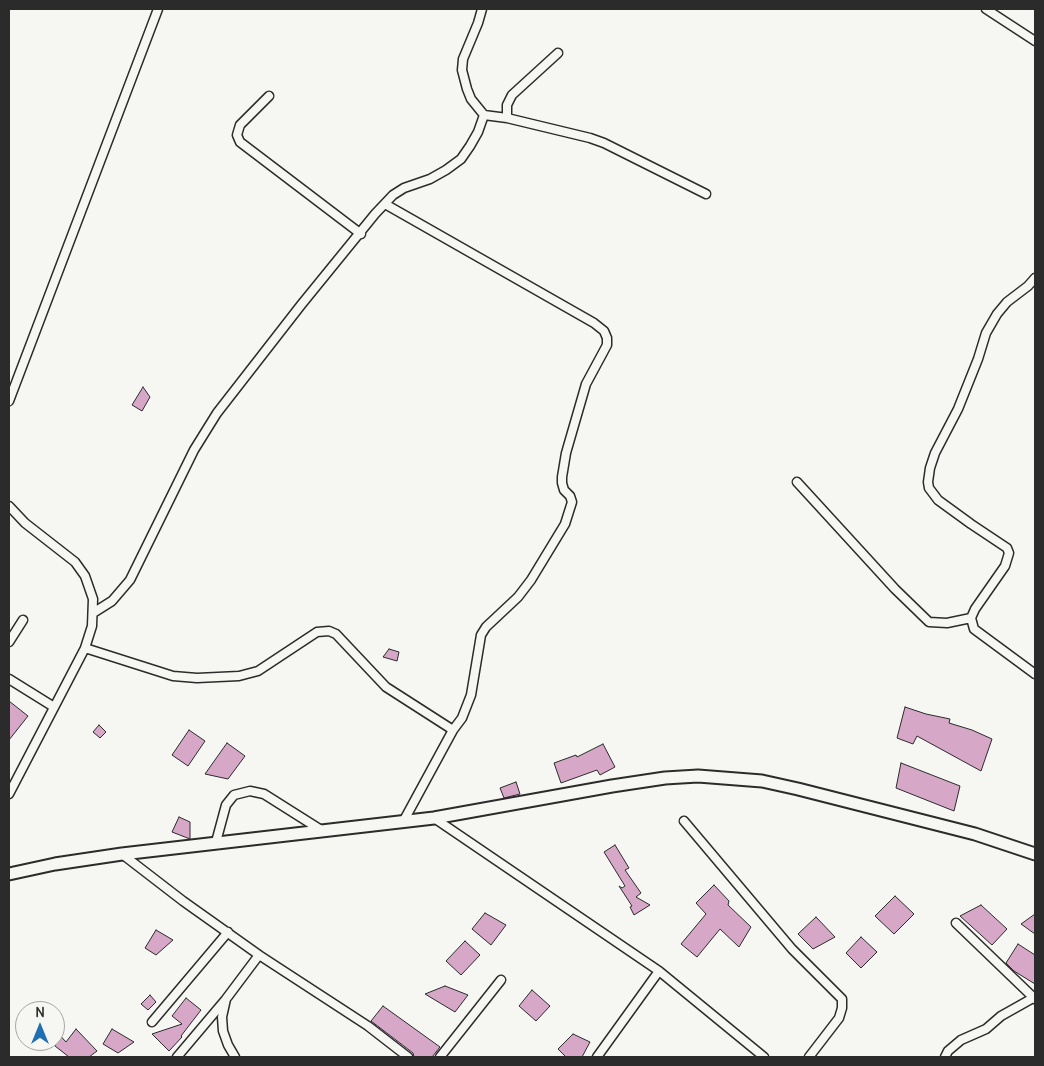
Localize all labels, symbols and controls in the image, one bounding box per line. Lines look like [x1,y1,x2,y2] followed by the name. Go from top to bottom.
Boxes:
[15,1001,65,1051] north arrow
[35,1003,45,1021] text: N

